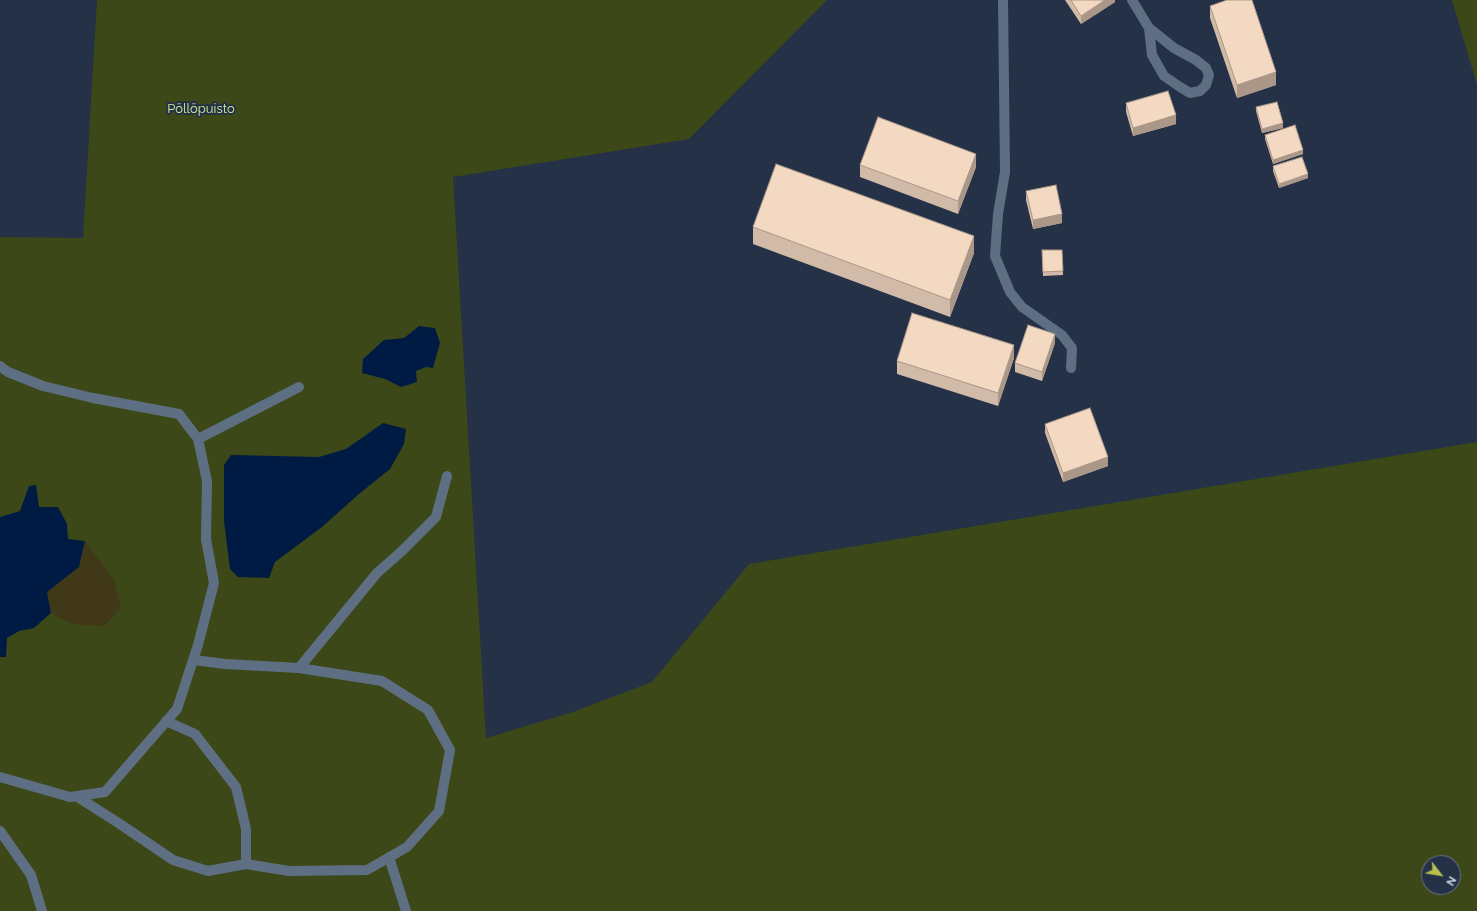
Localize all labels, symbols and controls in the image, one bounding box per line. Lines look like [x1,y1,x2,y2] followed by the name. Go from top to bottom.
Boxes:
[167,101,235,117] park label: Pöllöpuisto
[1421,855,1461,895] north arrow
[1443,874,1459,888] text: N

